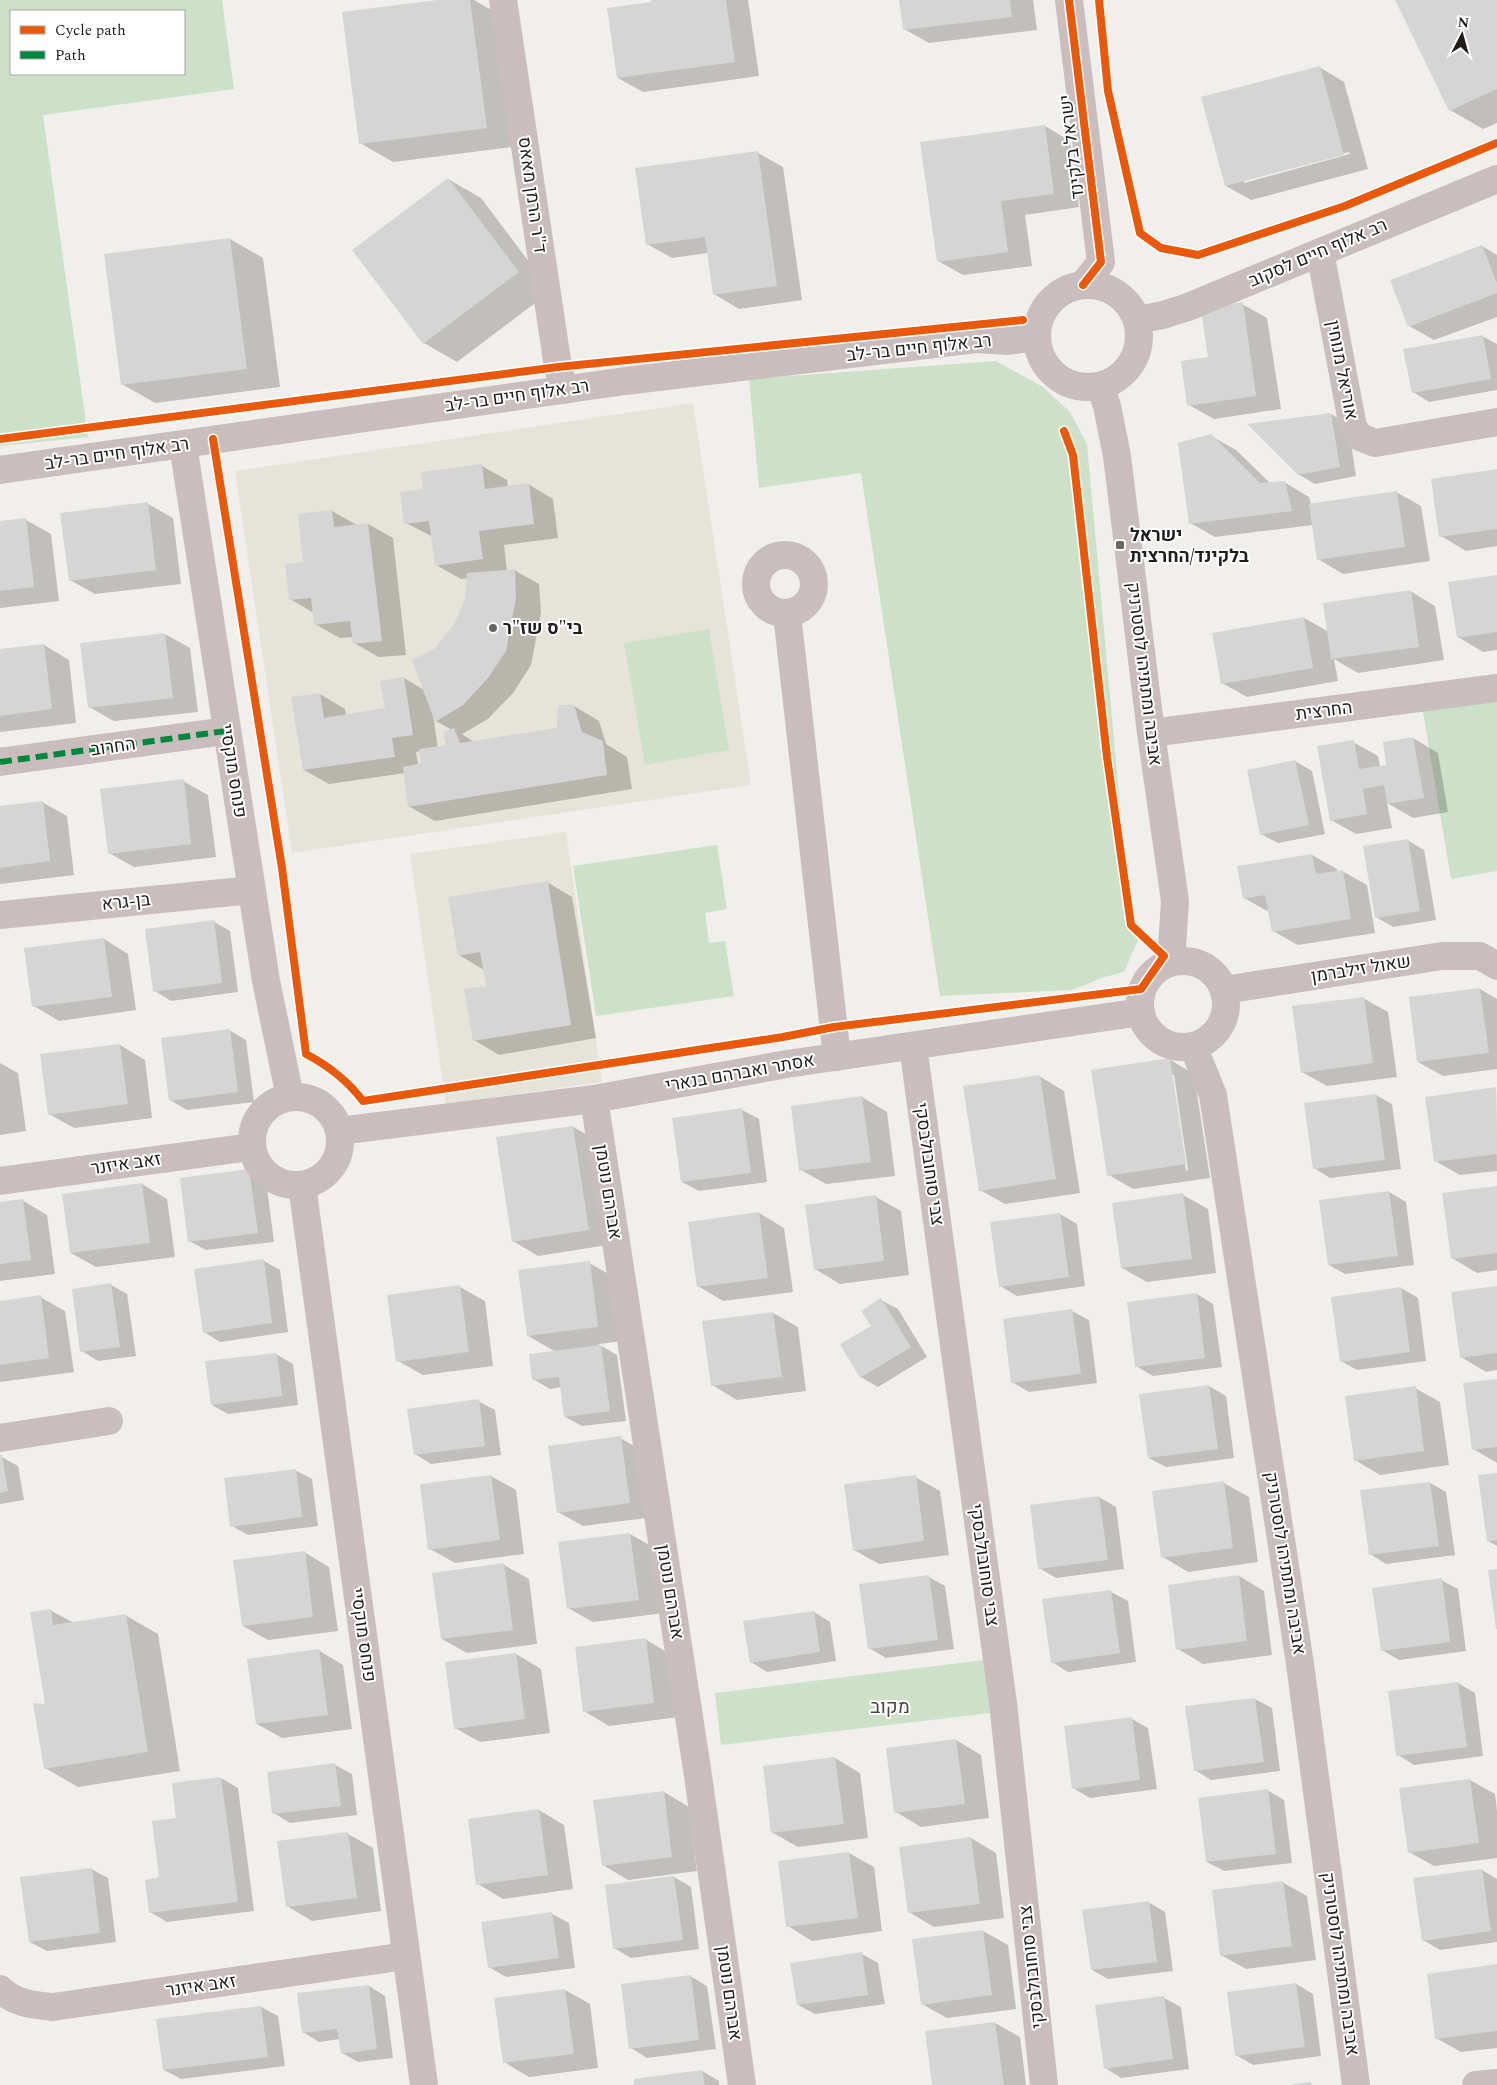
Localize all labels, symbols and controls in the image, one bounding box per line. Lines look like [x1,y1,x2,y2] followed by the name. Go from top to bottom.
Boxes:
[10,10,185,75] legend
[1437,10,1487,60] north arrow
[1457,12,1470,34] text: N
[55,19,126,42] text: Cycle path
[55,44,86,67] text: Path
[1052,93,1092,201] street label: ישראל בלקינד
[510,135,554,255] street label: ד"ר הרמן מאאס
[1244,212,1392,294] street label: רב אלוף חיים לסקוב
[1319,318,1365,422] street label: אוריאל מנוחין
[845,327,993,369] street label: רב אלוף חיים בר-לב
[443,372,591,420] street label: רב אלוף חיים בר-לב
[43,430,191,478] street label: רב אלוף חיים בר-לב
[1130,522,1249,570] place label: ישראל בלקינד/החרצית
[1114,539,1126,551] marker: ישראל בלקינד/החרצית
[1119,580,1169,768] street label: אביבה ומתתיהו לוסטרניק
[503,615,583,642] place label: בי"ס שז"ר
[487,622,499,634] marker: בי"ס שז"ר
[1294,694,1354,728] street label: החרצית
[212,722,254,820] street label: פנחס מוקסיי
[89,730,137,764] street label: החרוב
[100,886,152,918] street label: בן-גרא
[1309,948,1413,990] street label: שאול זילברמן
[663,1047,817,1099] street label: אסתר ואברהם בנארי
[907,1101,951,1227] street label: צבי סוחובולבסקי
[587,1143,629,1241] street label: אברהם נוטמן
[89,1146,163,1182] street label: זאב איזנר
[1257,1469,1313,1657] street label: אביבה ומתתיהו לוסטרניק
[962,1502,1006,1628] street label: צבי סוחובולבסקי
[649,1543,691,1641] street label: אברהם נוטמן
[343,1586,383,1684] street label: פנחס מוקסיי
[870,1693,910,1722] district label: מקוב
[1314,1870,1366,2058] street label: אביבה ומתתיהו לוסטרניק
[1012,1904,1052,2030] street label: צבי סוחובולבסקי
[709,1944,749,2042] street label: אברהם נוטמן
[164,1968,238,2004] street label: זאב איזנר

